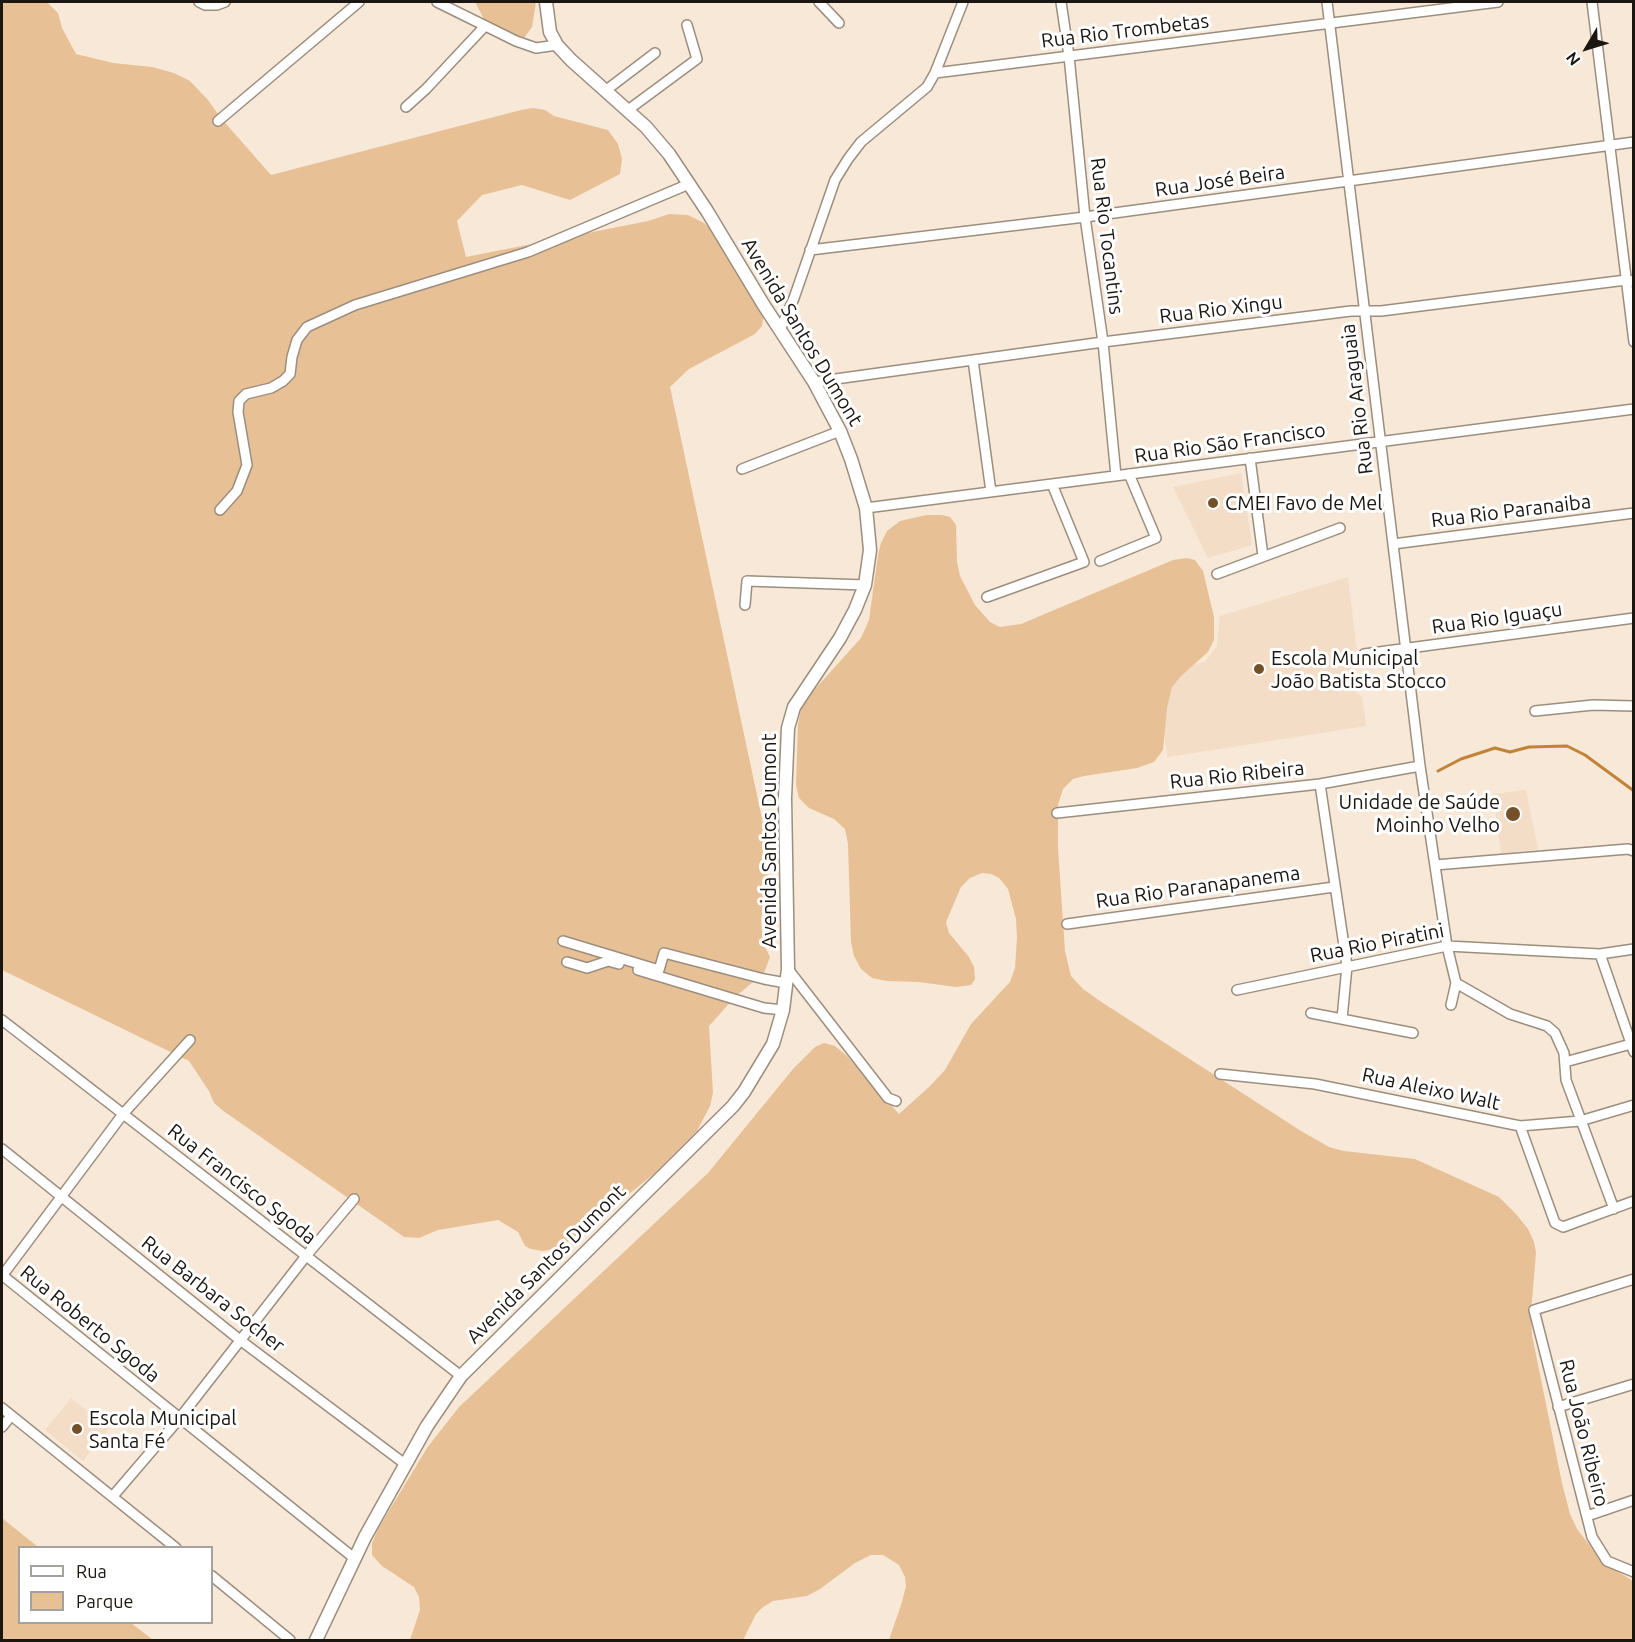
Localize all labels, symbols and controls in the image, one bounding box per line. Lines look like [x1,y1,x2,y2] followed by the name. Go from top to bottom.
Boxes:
[1040,9,1210,53] street label: Rua Rio Trombetas
[1557,18,1617,78] north arrow
[1562,49,1584,69] text: N
[1085,156,1129,316] street label: Rua Rio Tocantins
[1153,160,1287,202] street label: Rua José Beira
[736,234,868,430] street label: Avenida Santos Dumont
[1158,290,1284,328] street label: Rua Rio Xingu
[1336,322,1378,476] street label: Rua Rio Araguaia
[1133,418,1327,468] street label: Rua Rio São Francisco
[1430,489,1592,533] street label: Rua Rio Paranaiba
[1225,491,1383,515] place label: CMEI Favo de Mel
[1206,496,1220,510] marker: CMEI Favo de Mel
[1430,597,1564,639] street label: Rua Rio Iguaçu
[1271,646,1446,693] place label: Escola Municipal João Batista Stocco
[1252,662,1266,676] marker: Escola Municipal João Batista Stocco
[757,733,781,949] street label: Avenida Santos Dumont
[1169,756,1305,794] street label: Rua Rio Ribeira
[1339,790,1500,837] place label: Unidade de Saúde Moinho Velho
[1504,805,1522,823] marker: Unidade de Saúde Moinho Velho
[1094,861,1302,913] street label: Rua Rio Paranapanema
[1308,918,1446,968] street label: Rua Rio Piratini
[1360,1063,1502,1115] street label: Rua Aleixo Walt
[163,1118,321,1250] street label: Rua Francisco Sgoda
[461,1179,631,1349] street label: Avenida Santos Dumont
[137,1231,289,1357] street label: Rua Barbara Socher
[15,1260,165,1388] street label: Rua Roberto Sgoda
[1554,1357,1614,1509] street label: Rua João Ribeiro
[89,1406,236,1453] place label: Escola Municipal Santa Fé
[70,1422,84,1436] marker: Escola Municipal Santa Fé
[18,1546,213,1624] legend
[76,1561,107,1581] text: Rua
[76,1591,133,1611] text: Parque

